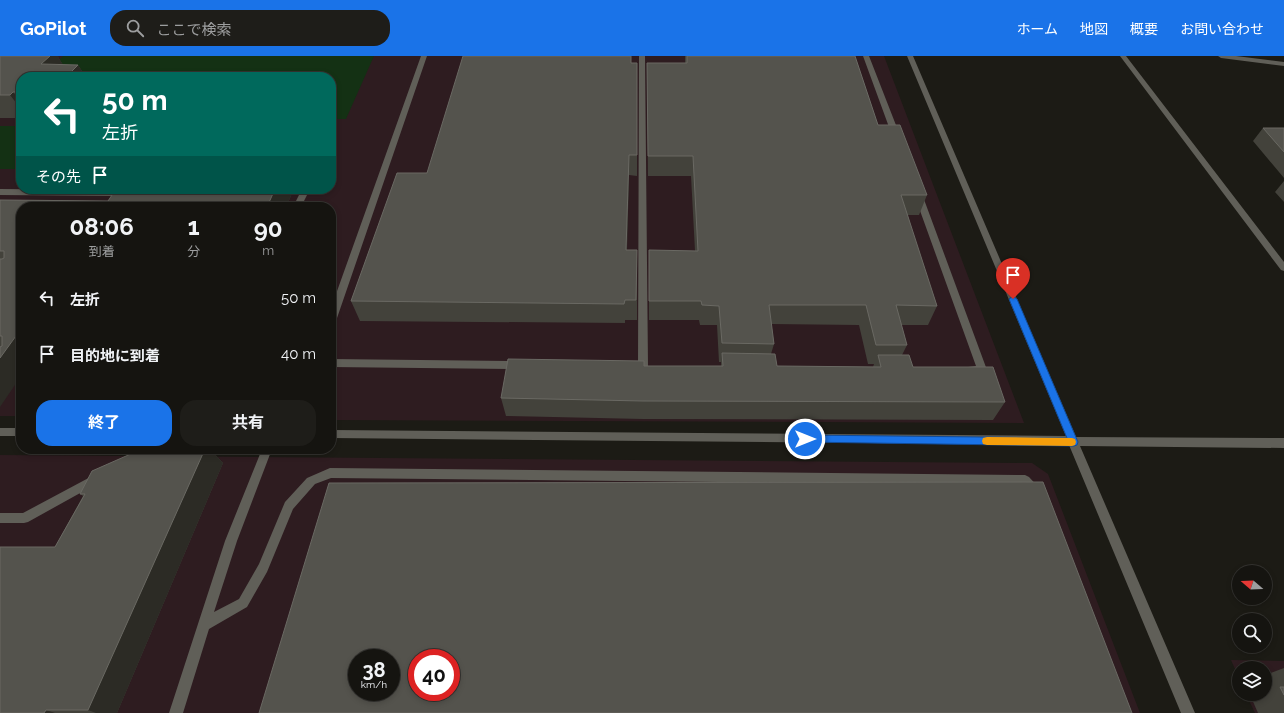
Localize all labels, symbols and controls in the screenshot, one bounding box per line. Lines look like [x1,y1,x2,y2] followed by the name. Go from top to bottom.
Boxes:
[110,10,390,46] search box
[20,17,86,39] text: GoPilot
[124,17,146,39] icon: search
[156,21,232,39] text: ここで検索
[1016,21,1058,37] text: ホーム
[1080,21,1108,37] text: 地図
[1130,21,1158,37] text: 概要
[1180,21,1264,37] text: お問い合わせ
[102,84,168,117] text: 50 m
[36,88,88,140] icon: left
[102,122,138,143] text: 左折
[89,164,111,186] icon: arrive
[36,168,81,186] text: その先
[69,212,134,241] text: 08:06
[188,212,200,241] text: 1
[254,214,283,243] text: 90
[262,243,274,258] text: m
[89,244,115,259] text: 到着
[187,244,200,259] text: 分
[996,258,1030,299] pin
[1002,264,1024,286] icon: arrive
[36,287,58,309] icon: left
[281,289,316,307] text: 50 m
[70,291,100,309] text: 左折
[36,343,58,365] icon: arrive
[281,345,316,363] text: 40 m
[70,347,160,365] text: 目的地に到着
[36,400,172,446] button: 終了
[180,400,316,446] button: 共有
[784,418,826,460] position arrow
[1232,565,1272,605] north arrow
[1232,565,1272,701] map controls
[1232,613,1272,653] button: search
[408,649,460,701] speed limit sign: 40
[362,658,386,682] text: 38
[1232,661,1272,701] button: layers
[361,679,387,690] text: km/h

